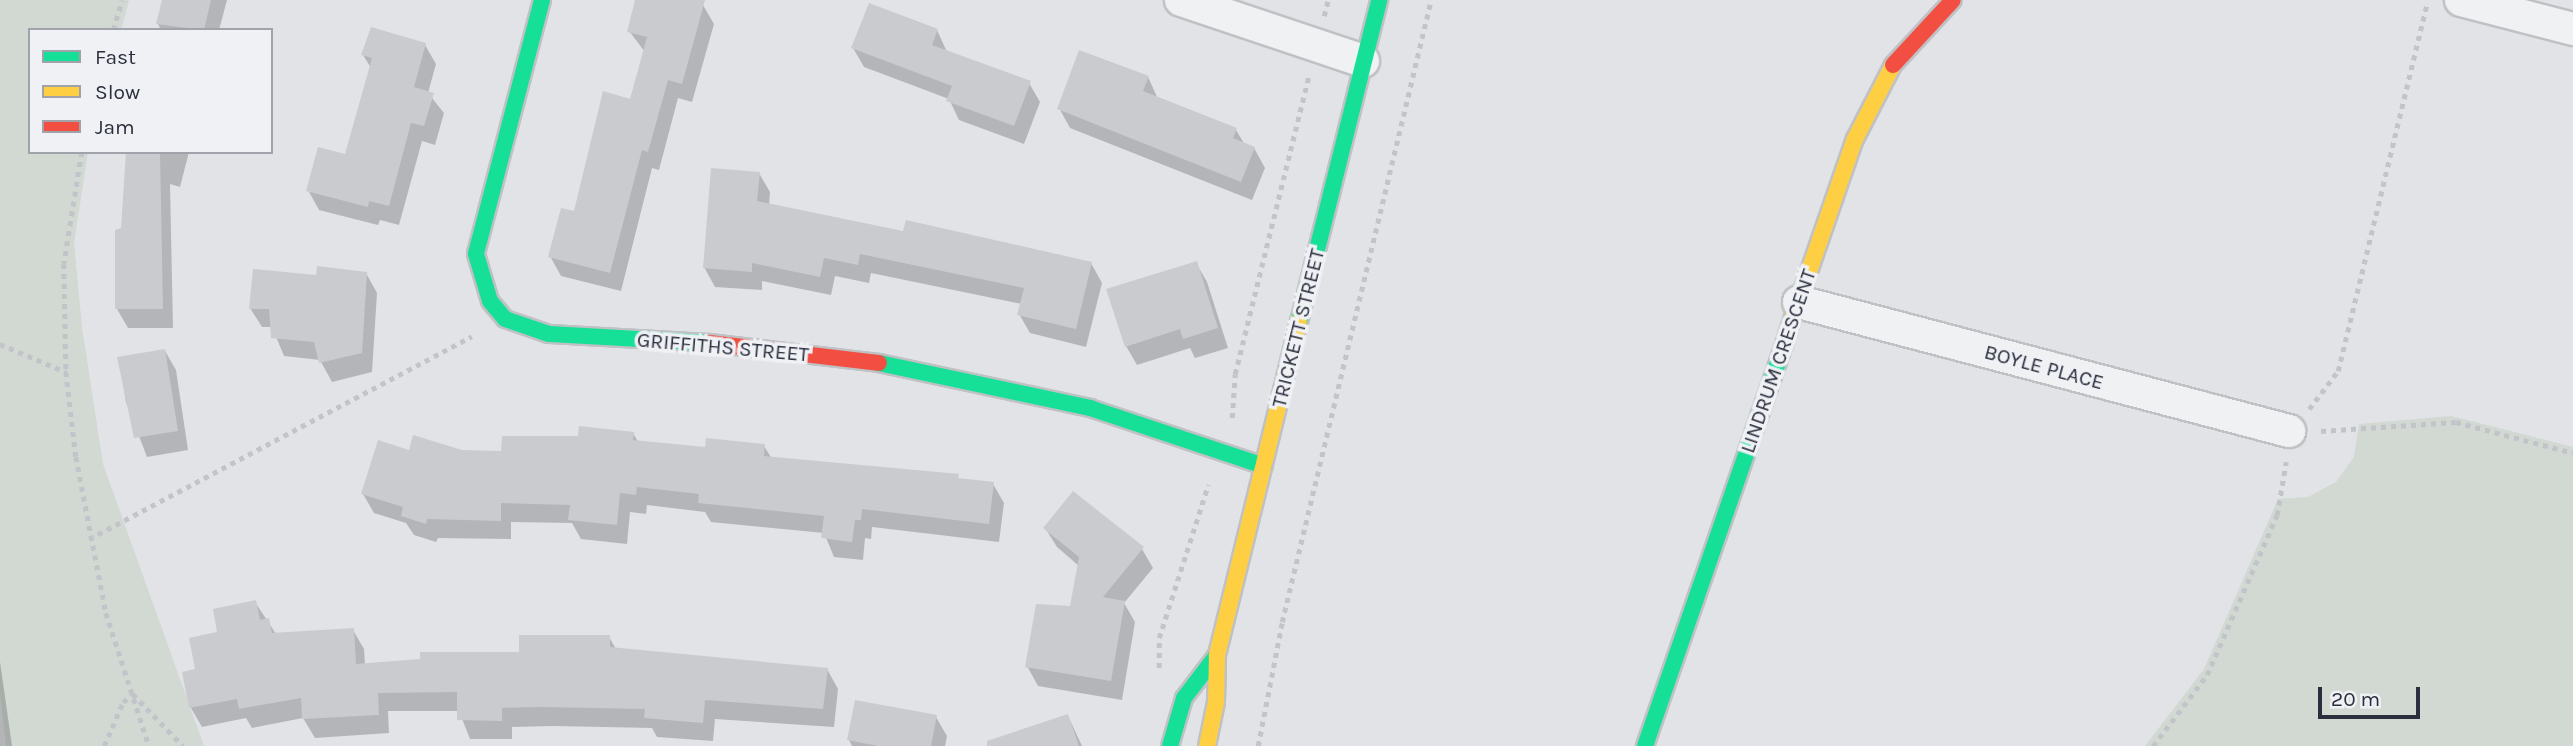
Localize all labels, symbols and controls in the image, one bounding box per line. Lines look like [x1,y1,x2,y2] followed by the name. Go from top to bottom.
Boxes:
[28,28,273,154] legend
[95,45,136,69] text: Fast
[95,80,140,104] text: Slow
[95,115,135,139] text: Jam
[1266,246,1330,410] street label: TRICKETT STREET
[1735,266,1821,456] street label: LINDRUM CRESCENT
[636,327,810,367] street label: GRIFFITHS STREET
[1982,339,2106,395] street label: BOYLE PLACE
[2321,672,2422,716] scale bar
[2331,687,2380,711] text: 20 m

